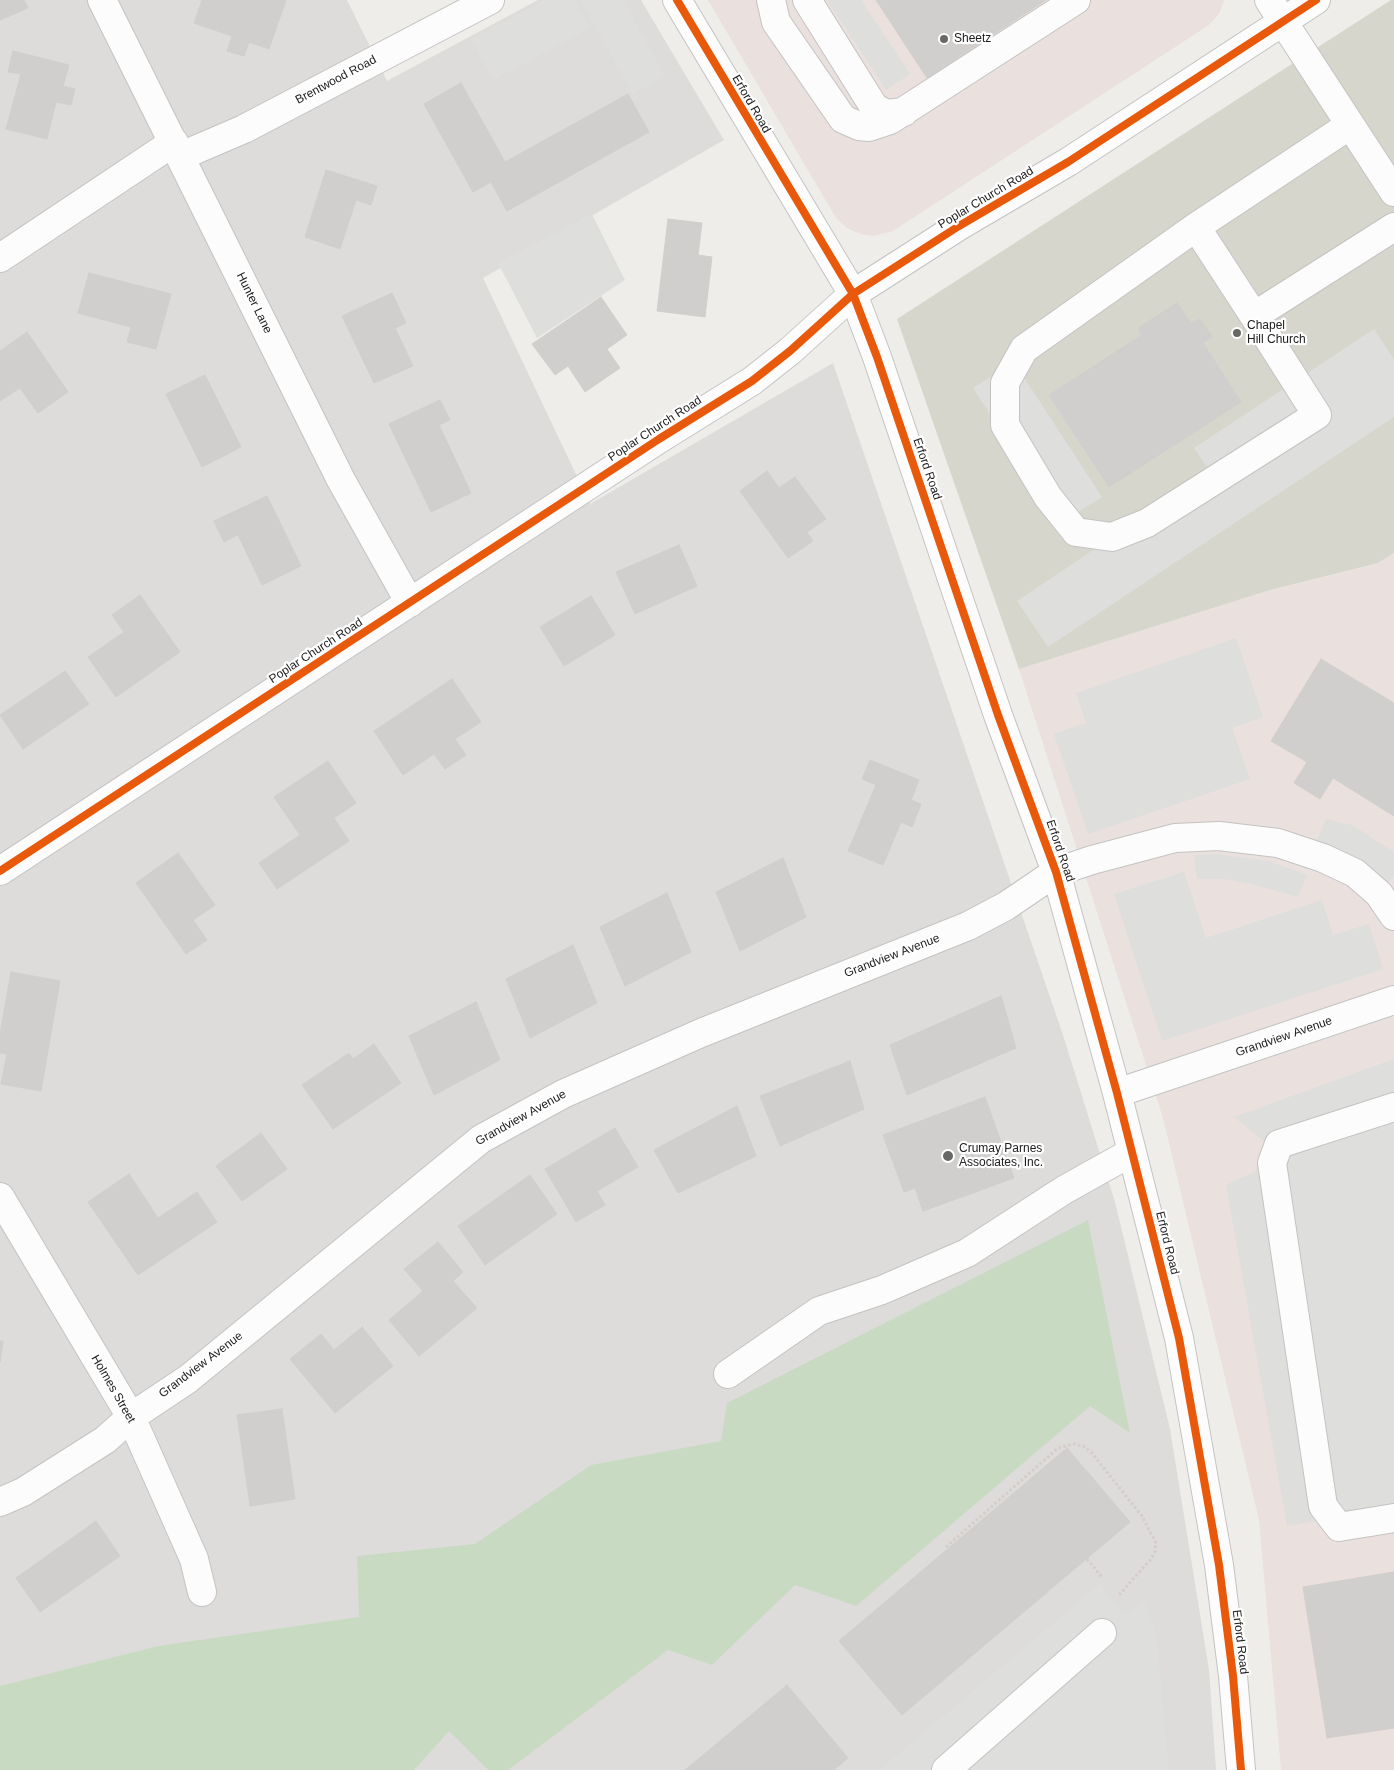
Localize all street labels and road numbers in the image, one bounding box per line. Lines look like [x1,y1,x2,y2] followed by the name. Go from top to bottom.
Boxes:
[293,53,379,107] street label: Brentwood Road
[729,72,773,136] street label: Erford Road
[936,164,1036,232] street label: Poplar Church Road
[233,270,275,336] street label: Hunter Lane
[605,393,705,465] street label: Poplar Church Road
[910,436,944,502] street label: Erford Road
[266,615,366,687] street label: Poplar Church Road
[1043,818,1077,884] street label: Erford Road
[842,931,942,981] street label: Grandview Avenue
[1234,1014,1334,1060] street label: Grandview Avenue
[473,1087,569,1149] street label: Grandview Avenue
[1152,1210,1182,1276] street label: Erford Road
[156,1329,246,1401] street label: Grandview Avenue
[88,1352,138,1426] street label: Holmes Street
[1229,1609,1251,1675] street label: Erford Road

